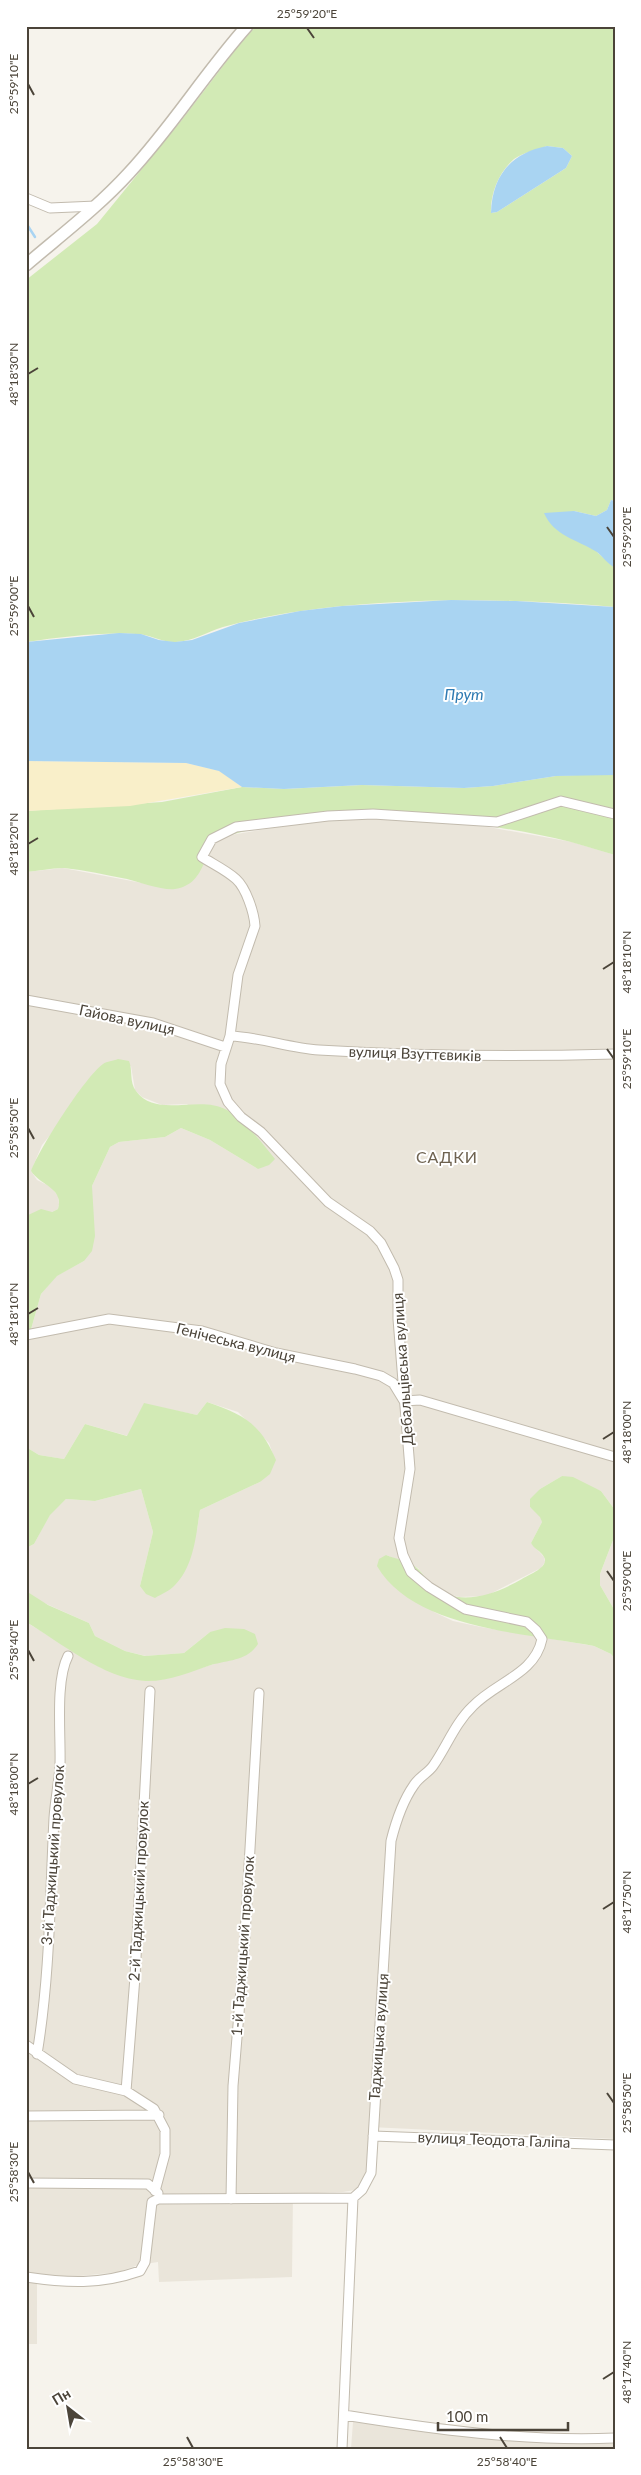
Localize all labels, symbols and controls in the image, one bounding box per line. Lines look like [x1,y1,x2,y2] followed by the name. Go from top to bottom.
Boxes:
[277,6,337,21] text: 25°59'20"E
[6,54,21,114] text: 25°59'10"E
[6,343,21,405] text: 48°18'30"N
[619,507,634,567] text: 25°59'20"E
[6,576,21,636] text: 25°59'00"E
[444,684,484,703] water label: Прут
[6,813,21,875] text: 48°18'20"N
[619,931,634,993] text: 48°18'10"N
[78,1000,177,1038] street label: Гайова вулиця
[619,1029,634,1089] text: 25°59'10"E
[348,1042,482,1064] street label: вулиця Взуттєвиків
[6,1098,21,1158] text: 25°58'50"E
[416,1147,478,1166] district label: САДКИ
[6,1283,21,1345] text: 48°18'10"N
[388,1292,416,1446] street label: Дебальцівська вулиця
[175,1318,298,1366] street label: Генічеська вулиця
[619,1401,634,1463] text: 48°18'00"N
[619,1551,634,1611] text: 25°59'00"E
[6,1620,21,1680] text: 25°58'40"E
[6,1753,21,1815] text: 48°18'00"N
[37,1764,67,1946] street label: 3-й Таджицький провулок
[124,1800,152,1982] street label: 2-й Таджицький провулок
[227,1855,257,2037] street label: 1-й Таджицький провулок
[619,1871,634,1933] text: 48°17'50"N
[365,1973,391,2101] street label: Таджицька вулиця
[619,2073,634,2133] text: 25°58'50"E
[417,2127,571,2151] street label: вулиця Теодота Галіпа
[6,2142,21,2202] text: 25°58'30"E
[619,2341,634,2403] text: 48°17'40"N
[42,2382,92,2432] north arrow
[49,2384,73,2408] text: Пн
[438,2400,568,2432] scale bar
[446,2407,488,2425] text: 100 m
[163,2454,223,2469] text: 25°58'30"E
[477,2454,537,2469] text: 25°58'40"E

